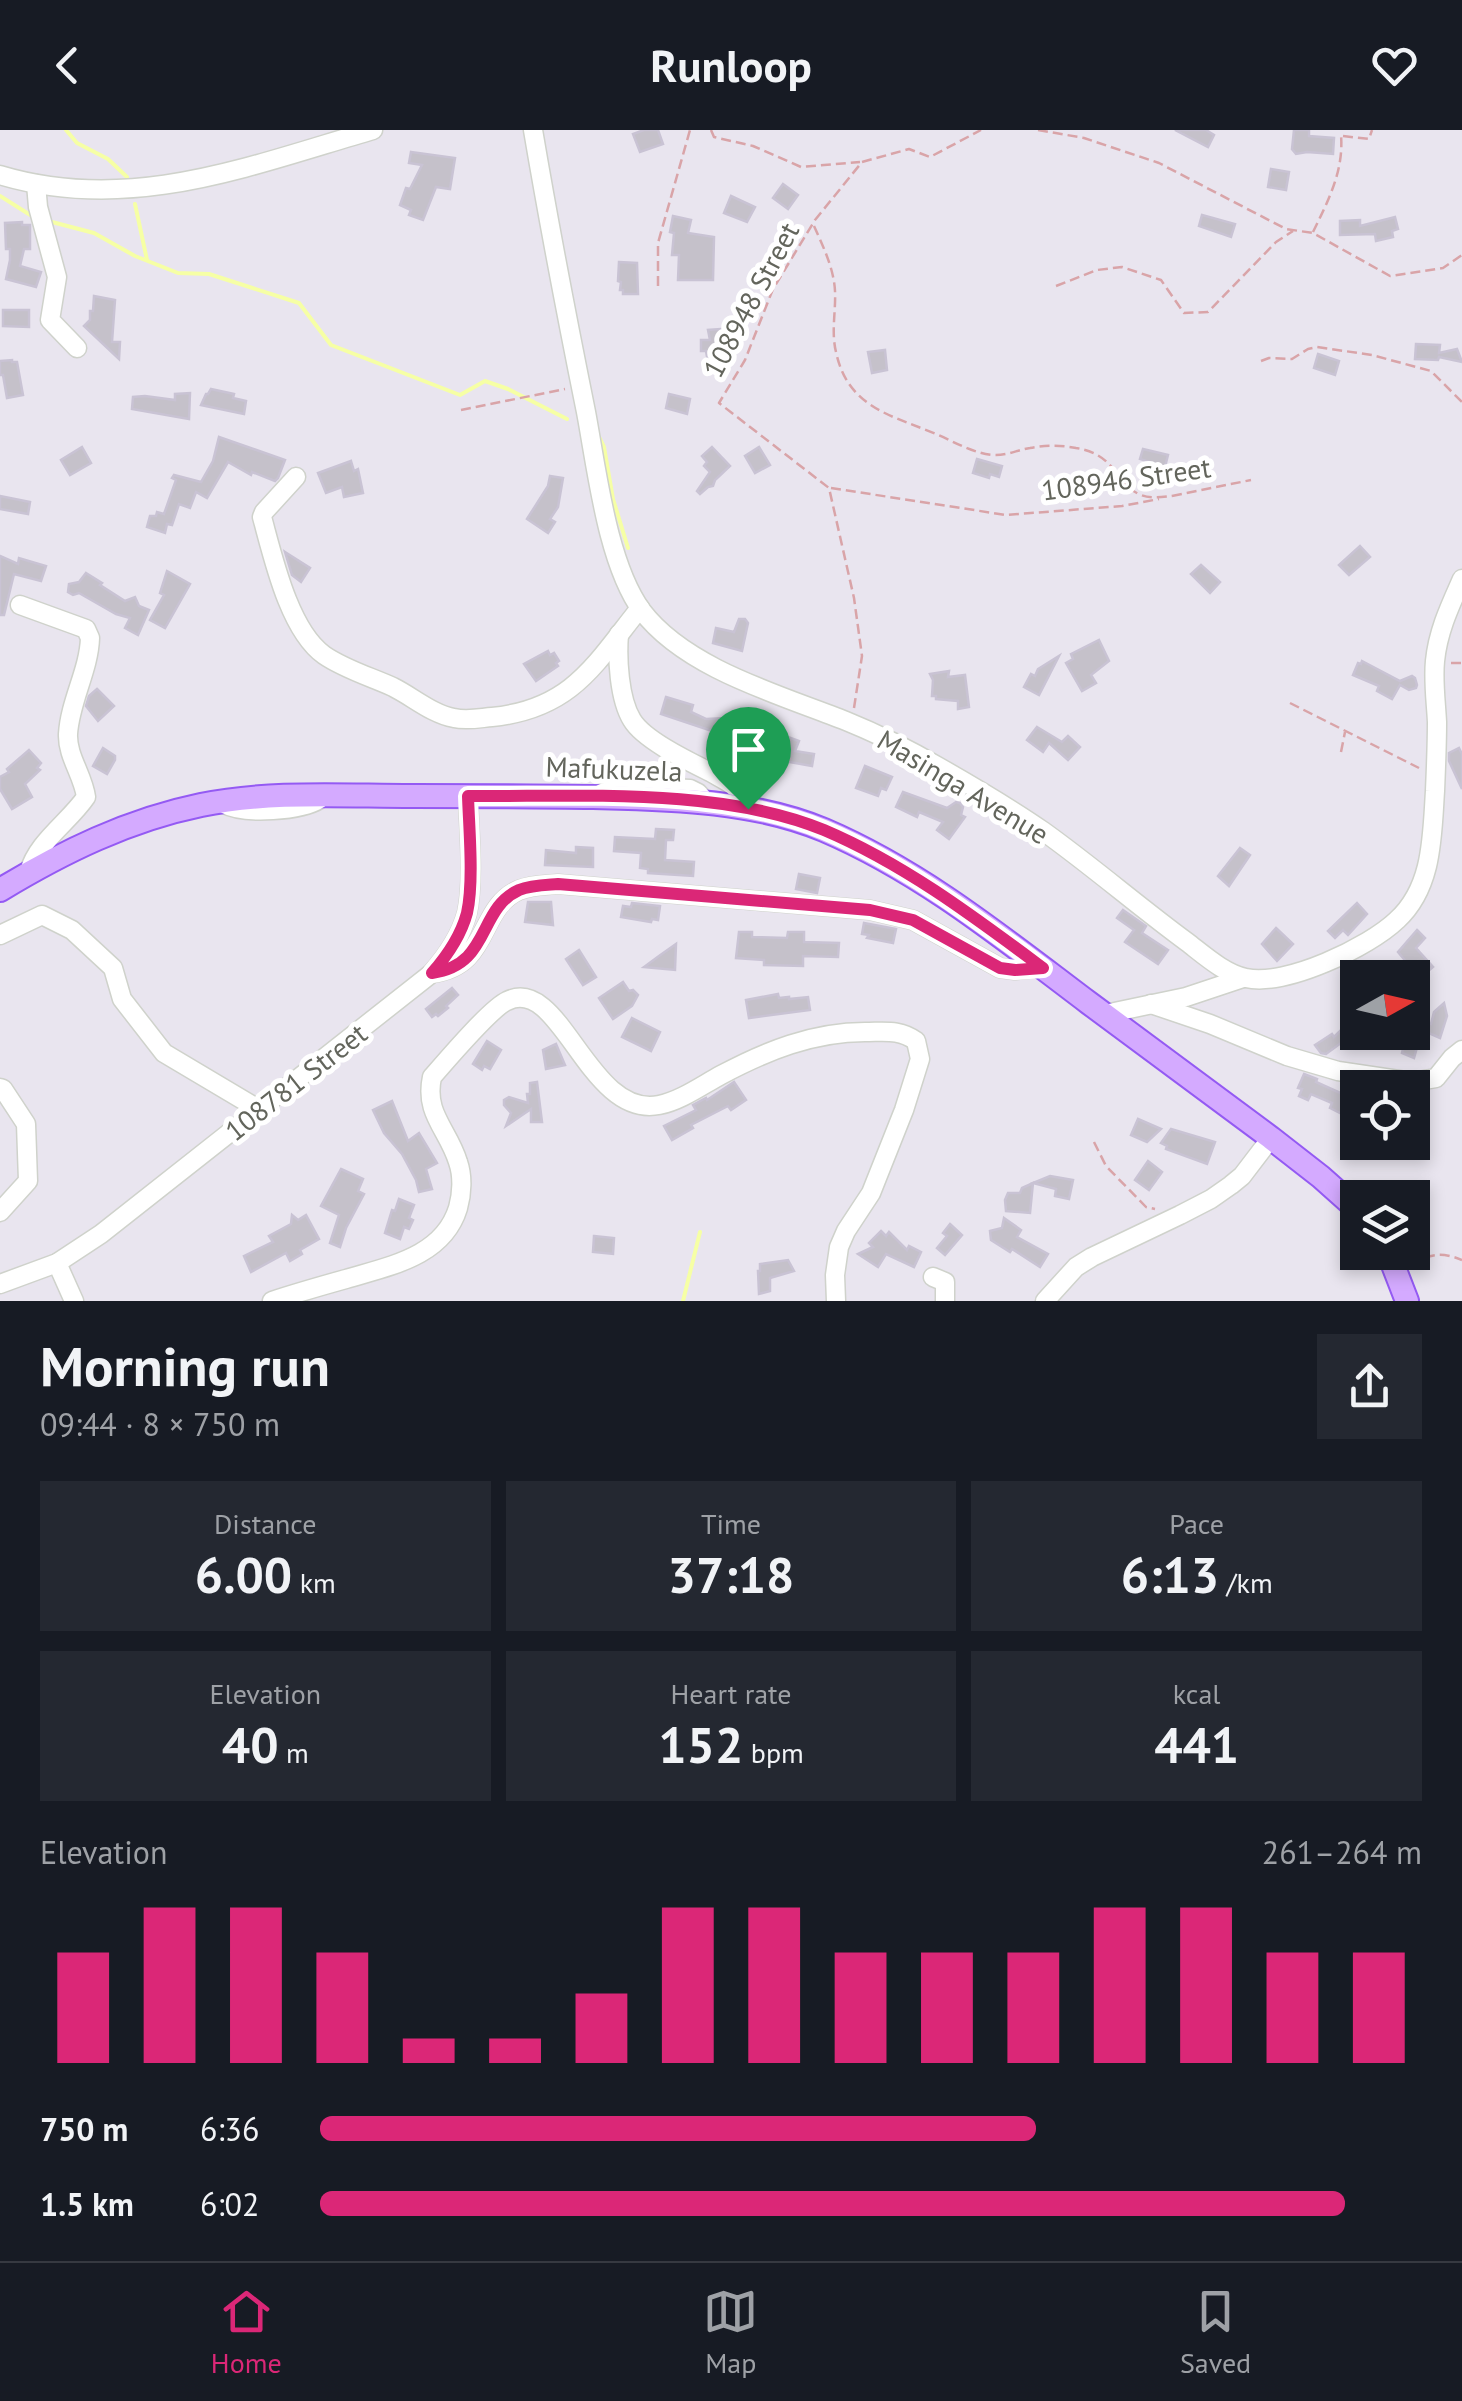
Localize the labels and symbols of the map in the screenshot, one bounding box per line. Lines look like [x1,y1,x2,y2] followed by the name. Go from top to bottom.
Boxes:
[694,215,807,384] street label: 108948 Street
[1039,448,1213,509] street label: 108946 Street
[706,707,791,810] pin
[871,721,1056,852] street label: Masinga Avenue
[545,748,683,789] street label: Mafukuzela
[1340,960,1430,1050] north arrow
[217,1014,375,1149] street label: 108781 Street

